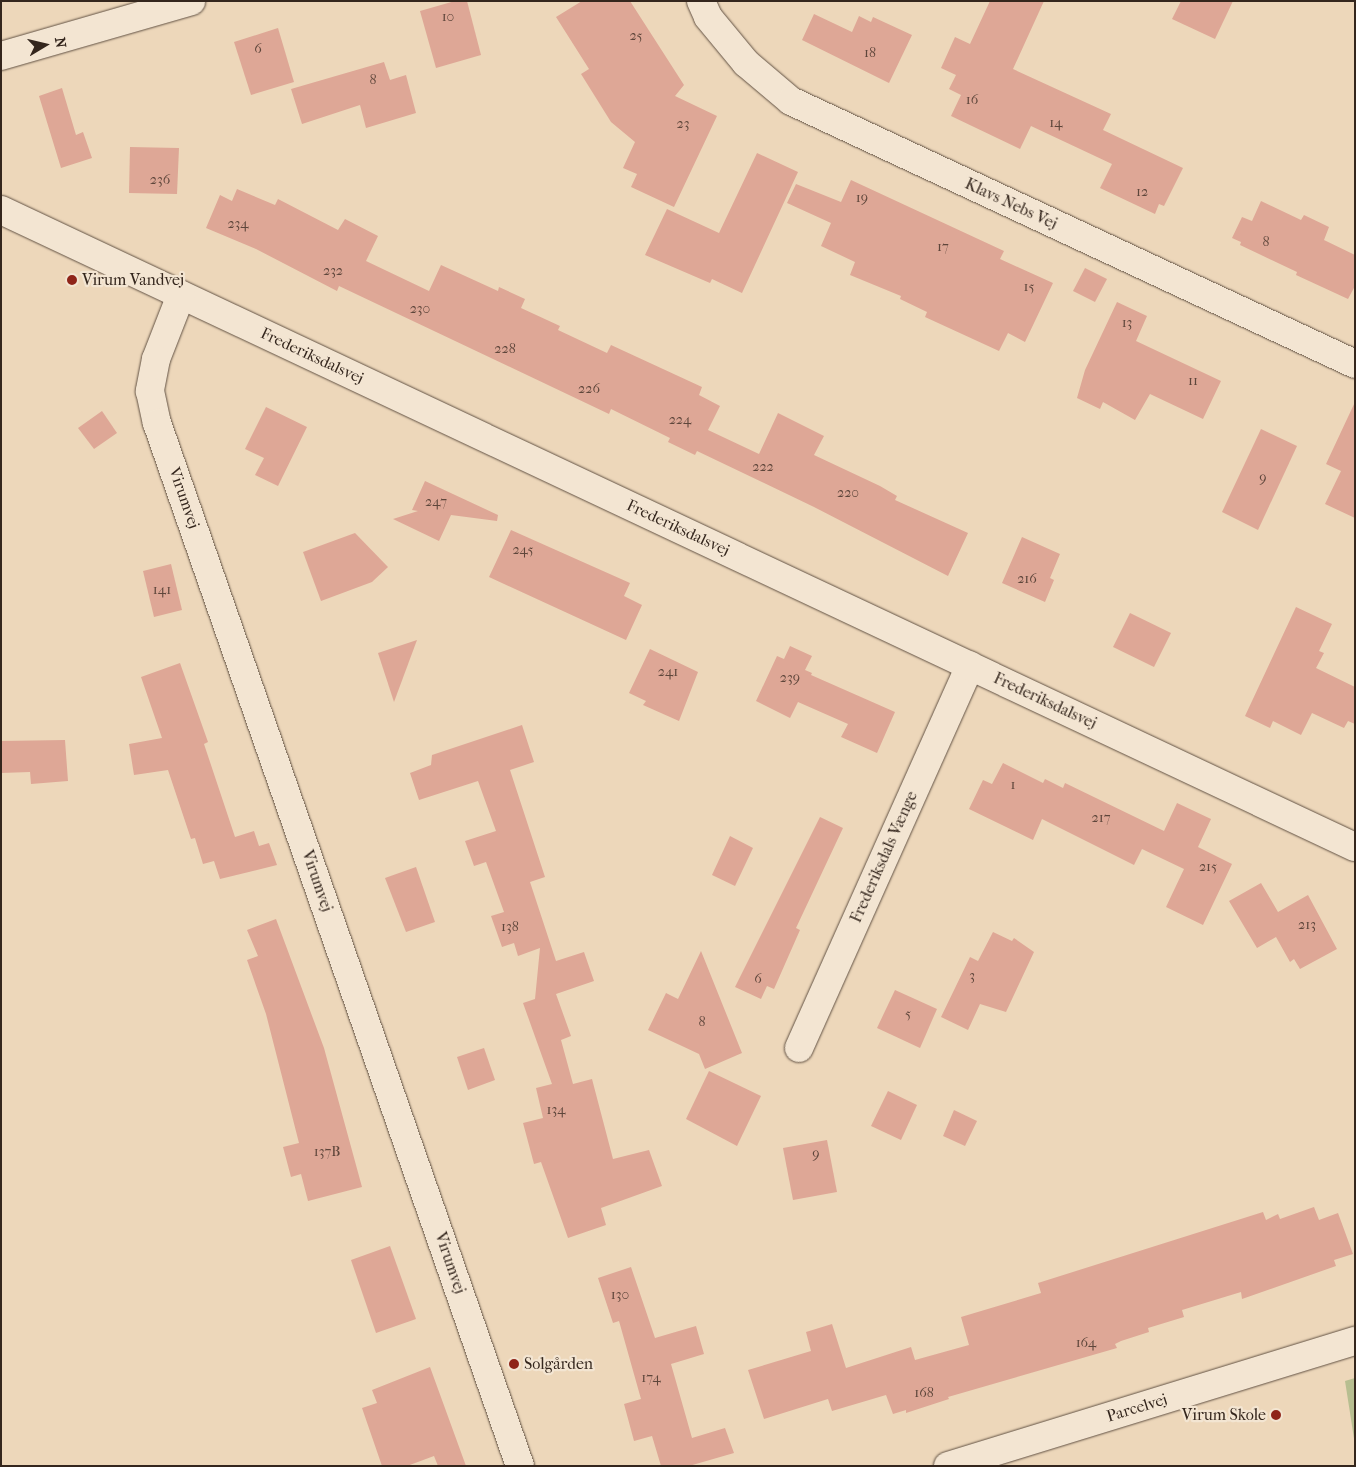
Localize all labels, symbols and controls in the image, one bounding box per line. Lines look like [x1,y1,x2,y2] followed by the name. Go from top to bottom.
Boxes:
[442,9,454,25] house number: 10
[20,20,70,70] north arrow
[629,28,643,44] house number: 25
[51,36,70,49] text: N
[254,41,262,57] house number: 6
[864,45,876,61] house number: 18
[369,72,377,88] house number: 8
[966,92,978,108] house number: 16
[1049,115,1063,131] house number: 14
[677,116,689,132] house number: 23
[150,172,170,188] house number: 236
[962,174,1060,234] street label: Klavs Nebs Vej
[1136,184,1148,200] house number: 12
[856,190,868,206] house number: 19
[227,216,249,232] house number: 234
[1262,234,1270,250] house number: 8
[937,239,949,255] house number: 17
[323,263,343,279] house number: 232
[82,270,184,290] place label: Virum Vandvej
[66,274,78,286] marker: Virum Vandvej
[1024,279,1034,295] house number: 15
[410,301,430,317] house number: 230
[1122,315,1132,331] house number: 13
[257,324,367,388] street label: Frederiksdalsvej
[494,341,516,357] house number: 228
[1188,373,1198,389] house number: 11
[578,381,600,397] house number: 226
[669,412,691,428] house number: 224
[752,459,774,475] house number: 222
[165,465,203,531] street label: Virumvej
[1259,470,1267,486] house number: 9
[837,485,859,501] house number: 220
[425,494,447,510] house number: 247
[623,496,733,560] street label: Frederiksdalsvej
[512,542,534,558] house number: 245
[1017,571,1037,587] house number: 216
[153,582,171,598] house number: 141
[658,664,678,680] house number: 241
[990,669,1100,733] street label: Frederiksdalsvej
[780,670,800,686] house number: 239
[1011,777,1015,793] house number: 1
[846,788,922,926] street label: Frederiksdals Vænge
[1092,810,1110,826] house number: 217
[298,848,336,914] street label: Virumvej
[1199,859,1217,875] house number: 215
[1298,917,1316,933] house number: 213
[501,919,519,935] house number: 138
[969,968,975,984] house number: 3
[754,971,762,987] house number: 6
[905,1006,911,1022] house number: 5
[698,1014,706,1030] house number: 8
[546,1102,566,1118] house number: 134
[314,1144,340,1160] house number: 137B
[812,1146,820,1162] house number: 9
[431,1230,469,1296] street label: Virumvej
[611,1287,629,1303] house number: 130
[1076,1335,1096,1351] house number: 164
[524,1354,593,1374] place label: Solgården
[508,1358,520,1370] marker: Solgården
[641,1370,661,1386] house number: 174
[914,1385,934,1401] house number: 168
[1104,1390,1170,1426] street label: Parcelvej
[1182,1405,1266,1425] place label: Virum Skole
[1270,1409,1282,1421] marker: Virum Skole

